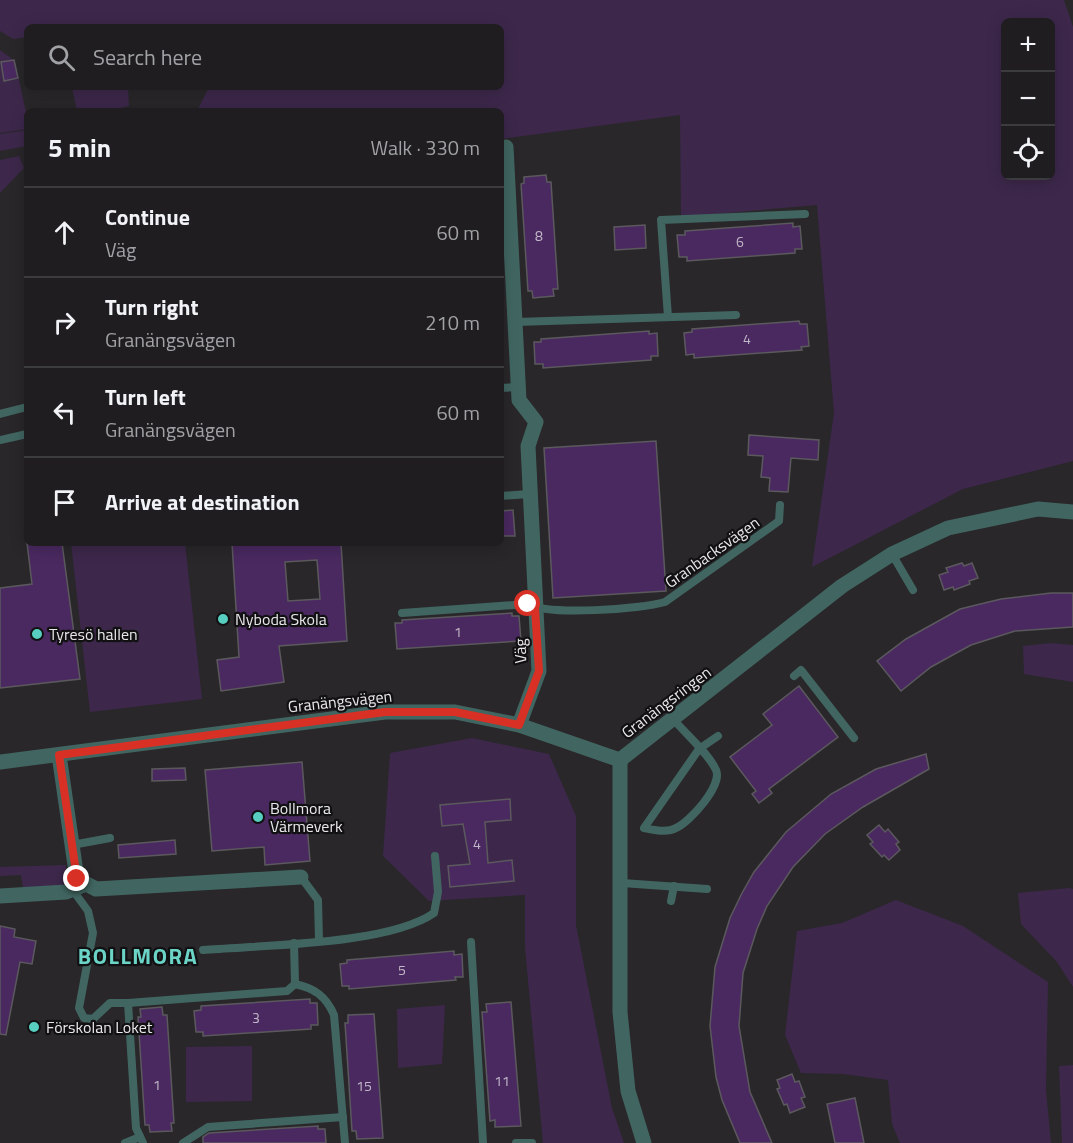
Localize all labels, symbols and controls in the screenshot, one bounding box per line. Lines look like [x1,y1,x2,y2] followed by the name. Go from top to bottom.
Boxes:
[1001,18,1055,180] map controls
[1001,18,1055,72] button: +
[24,24,504,90] search box
[93,40,202,74] text: Search here
[45,41,78,74] icon: search
[1001,72,1055,126] button: −
[1001,126,1055,180] button: locate
[48,128,111,167] text: 5 min
[371,132,480,163] text: Walk · 330 m
[105,200,190,234] text: Continue
[48,216,81,249] icon: ahead
[436,217,480,248] text: 60 m
[535,225,543,246] house number: 8
[736,231,744,252] house number: 6
[105,234,136,265] text: Väg
[105,290,199,324] text: Turn right
[48,306,81,339] icon: right
[425,307,480,338] text: 210 m
[105,324,236,355] text: Granängsvägen
[743,328,751,349] house number: 4
[105,380,186,414] text: Turn left
[48,396,81,429] icon: left
[436,397,480,428] text: 60 m
[105,414,236,445] text: Granängsvägen
[105,485,300,519] text: Arrive at destination
[48,486,81,519] icon: arrive
[660,510,764,594] street label: Granbacksvägen
[514,590,540,616] route start
[235,607,327,631] place label: Nyboda Skola
[216,612,230,626] marker: Nyboda Skola
[454,621,462,642] house number: 1
[49,622,138,646] place label: Tyresö hallen
[30,627,44,641] marker: Tyresö hallen
[508,638,532,664] street label: Väg
[616,660,716,744] street label: Granängsringen
[287,684,393,718] street label: Granängsvägen
[270,796,343,838] place label: Bollmora Värmeverk
[251,810,265,824] marker: Bollmora Värmeverk
[473,833,481,854] house number: 4
[63,865,89,891] route end
[78,939,198,973] district label: BOLLMORA
[398,959,406,980] house number: 5
[252,1007,260,1028] house number: 3
[46,1015,153,1039] place label: Förskolan Loket
[27,1020,41,1034] marker: Förskolan Loket
[494,1070,510,1091] house number: 11
[153,1074,161,1095] house number: 1
[356,1075,372,1096] house number: 15

